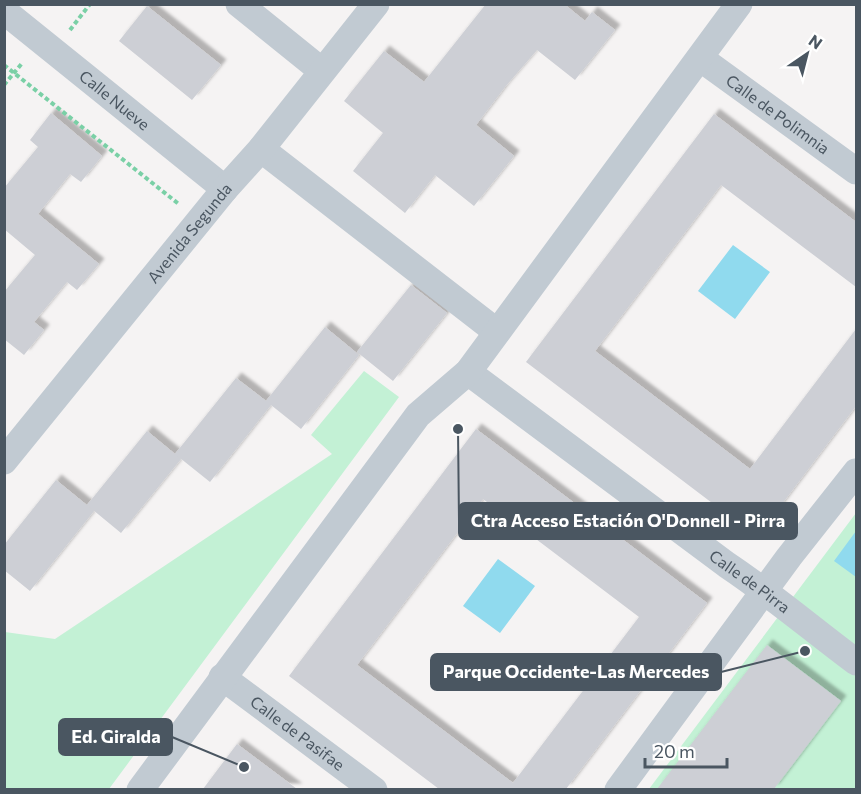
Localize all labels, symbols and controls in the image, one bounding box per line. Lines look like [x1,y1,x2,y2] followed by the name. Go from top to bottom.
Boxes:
[777,24,837,84] north arrow
[806,30,826,53] text: N
[76,66,154,134] street label: Calle Nueve
[723,70,833,158] street label: Calle de Polimnia
[143,179,235,286] street label: Avenida Segunda
[459,503,797,539] callout: Ctra Acceso Estación O'Donnell - Pirra
[471,509,785,531] text: Ctra Acceso Estación O'Donnell - Pirra
[706,545,794,617] street label: Calle de Pirra
[431,654,721,690] callout: Parque Occidente-Las Mercedes
[443,660,709,682] text: Parque Occidente-Las Mercedes
[247,691,349,774] street label: Calle de Pasifae
[59,719,172,755] callout: Ed. Giralda
[71,725,161,747] text: Ed. Giralda
[645,731,728,769] scale bar
[654,740,695,762] text: 20 m

